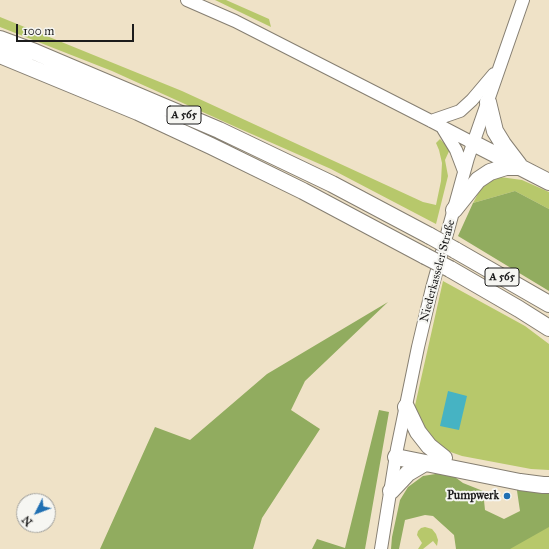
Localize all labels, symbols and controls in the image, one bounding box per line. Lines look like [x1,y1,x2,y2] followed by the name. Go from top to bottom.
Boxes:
[18,16,136,42] scale bar
[23,24,54,38] text: 100 m
[167,106,201,124] road number: A 565
[417,218,459,324] street label: Niederkasseler Straße
[485,268,519,286] road number: A 565
[447,489,499,503] place label: Pumpwerk
[502,491,512,501] marker: Pumpwerk
[16,493,56,533] north arrow
[19,513,35,529] text: N

